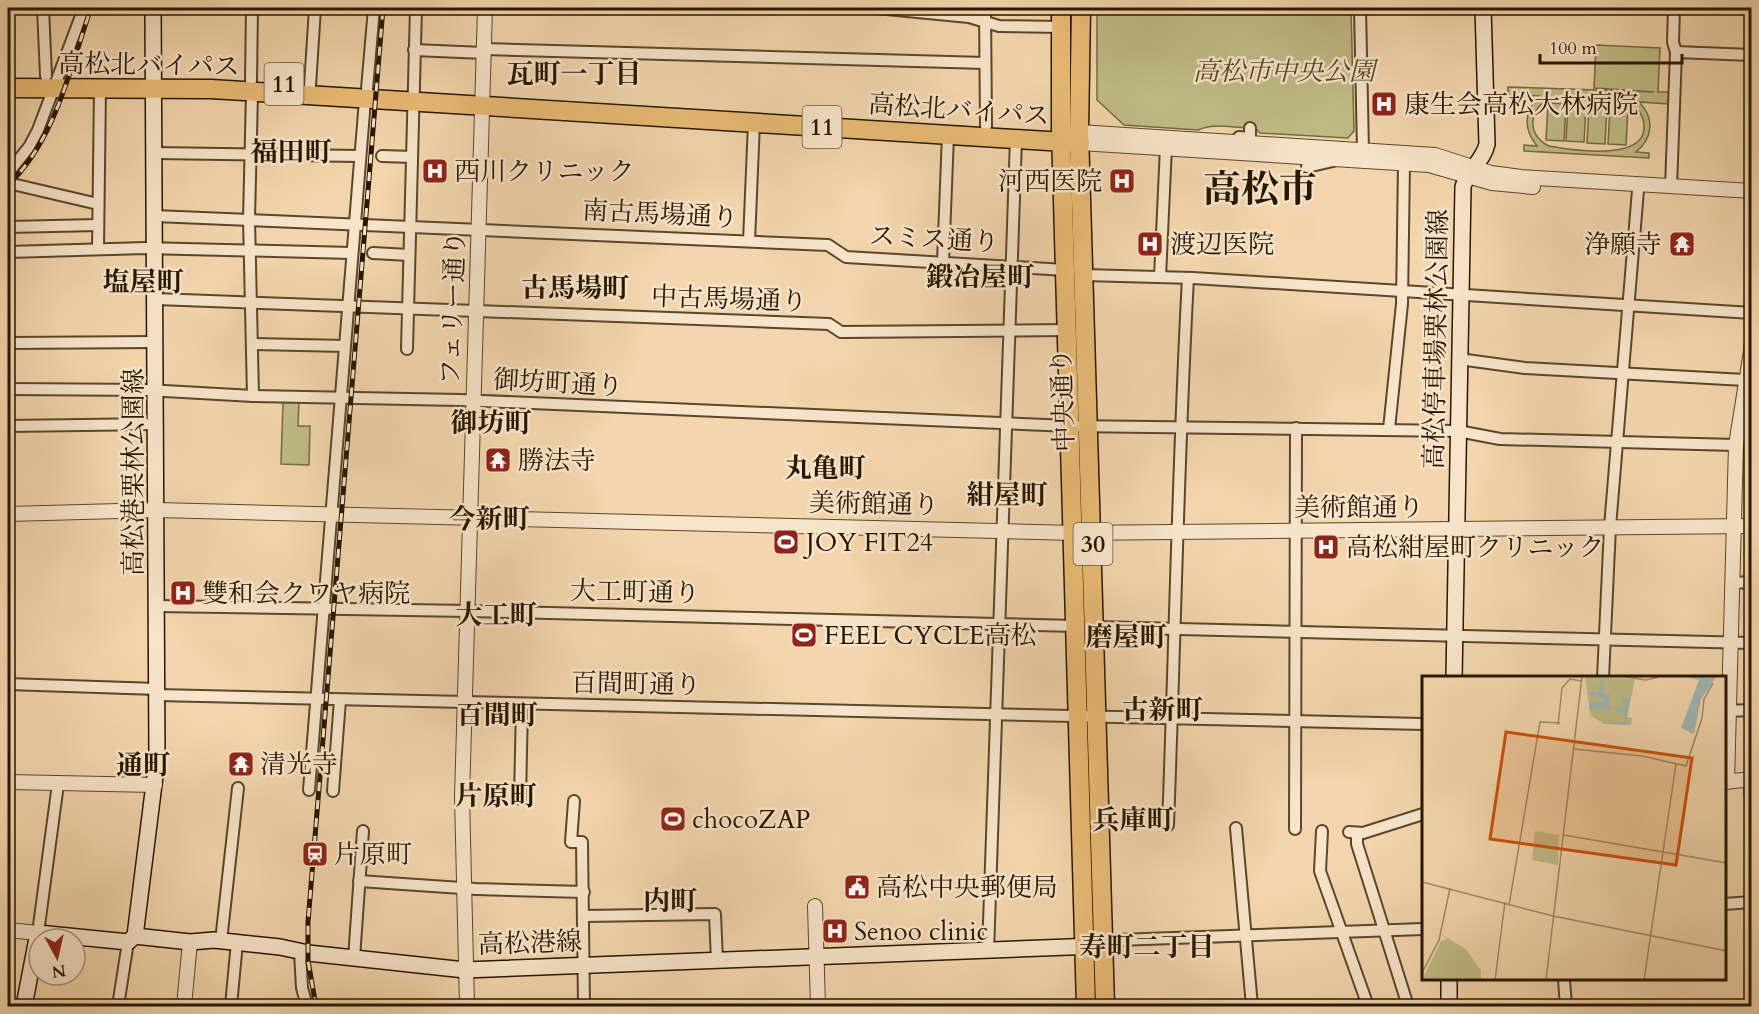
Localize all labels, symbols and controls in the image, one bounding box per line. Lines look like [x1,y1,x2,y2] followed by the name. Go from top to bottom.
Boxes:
[1540,27,1682,65] scale bar
[1549,36,1597,61] text: 100 m
[58,46,240,84] street label: 高松北バイパス
[1193,54,1379,89] park label: 高松市中央公園
[507,56,642,93] district label: 瓦町一丁目
[264,63,304,105] road number: 11
[867,86,1051,134] street label: 高松北バイパス
[1404,87,1638,122] place label: 康生会高松大林病院
[1369,89,1399,119] hospital icon: 康生会高松大林病院
[802,106,842,148] road number: 11
[251,134,332,171] district label: 福田町
[454,154,634,189] place label: 西川クリニック
[420,156,450,186] hospital icon: 西川クリニック
[998,164,1102,199] place label: 河西医院
[1203,164,1317,216] district label: 高松市
[1107,166,1137,196] hospital icon: 河西医院
[581,192,739,236] street label: 南古馬場通り
[1416,209,1456,469] street label: 高松停車場栗林公園線
[868,218,1000,260] street label: スミス通り
[1170,227,1274,262] place label: 渡辺医院
[1584,227,1662,262] place label: 浄願寺
[1135,229,1165,259] hospital icon: 渡辺医院
[1667,229,1697,259] temple icon: 浄願寺
[433,230,473,386] street label: フェリー通り
[926,259,1034,296] district label: 鍛冶屋町
[103,264,184,301] district label: 塩屋町
[521,270,629,307] district label: 古馬場町
[650,279,808,319] street label: 中古馬場通り
[1044,347,1082,453] street label: 中央通り
[492,362,624,404] street label: 御坊町通り
[116,368,151,576] street label: 高松港栗林公園線
[451,405,532,442] district label: 御坊町
[518,443,596,478] place label: 勝法寺
[483,445,513,475] temple icon: 勝法寺
[785,450,866,487] district label: 丸亀町
[967,477,1048,514] district label: 紺屋町
[809,485,939,523] street label: 美術館通り
[1294,490,1424,525] street label: 美術館通り
[449,501,530,538] district label: 今新町
[1074,523,1112,565] road number: 30
[802,525,933,560] place label: JOY FIT24
[771,527,801,557] sports icon: JOY FIT24
[1346,530,1604,565] place label: 高松紺屋町クリニック
[1311,532,1341,562] hospital icon: 高松紺屋町クリニック
[570,573,700,611] street label: 大工町通り
[202,576,410,611] place label: 雙和会クワヤ病院
[168,578,198,608] hospital icon: 雙和会クワヤ病院
[456,597,537,634] district label: 大工町
[824,618,1037,653] place label: FEEL CYCLE高松
[1086,619,1167,656] district label: 磨屋町
[789,620,819,650] sports icon: FEEL CYCLE高松
[571,665,701,703] street label: 百間町通り
[1422,676,1726,981] inset map
[1122,692,1203,729] district label: 古新町
[457,697,538,734] district label: 百間町
[116,747,170,784] district label: 通町
[260,747,338,782] place label: 清光寺
[226,749,256,779] temple icon: 清光寺
[456,778,537,815] district label: 片原町
[692,802,811,837] place label: chocoZAP
[1093,802,1174,839] district label: 兵庫町
[658,804,688,834] sports icon: chocoZAP
[334,837,412,872] place label: 片原町
[300,839,330,869] station icon: 片原町
[876,870,1058,905] place label: 高松中央郵便局
[842,872,872,902] public building icon: 高松中央郵便局
[643,883,697,920] district label: 内町
[854,914,988,949] place label: Senoo clinic
[820,916,850,946] hospital icon: Senoo clinic
[477,924,583,962] street label: 高松港線
[27,927,87,987] north arrow
[1080,929,1215,966] district label: 寿町二丁目
[50,959,67,983] text: N

